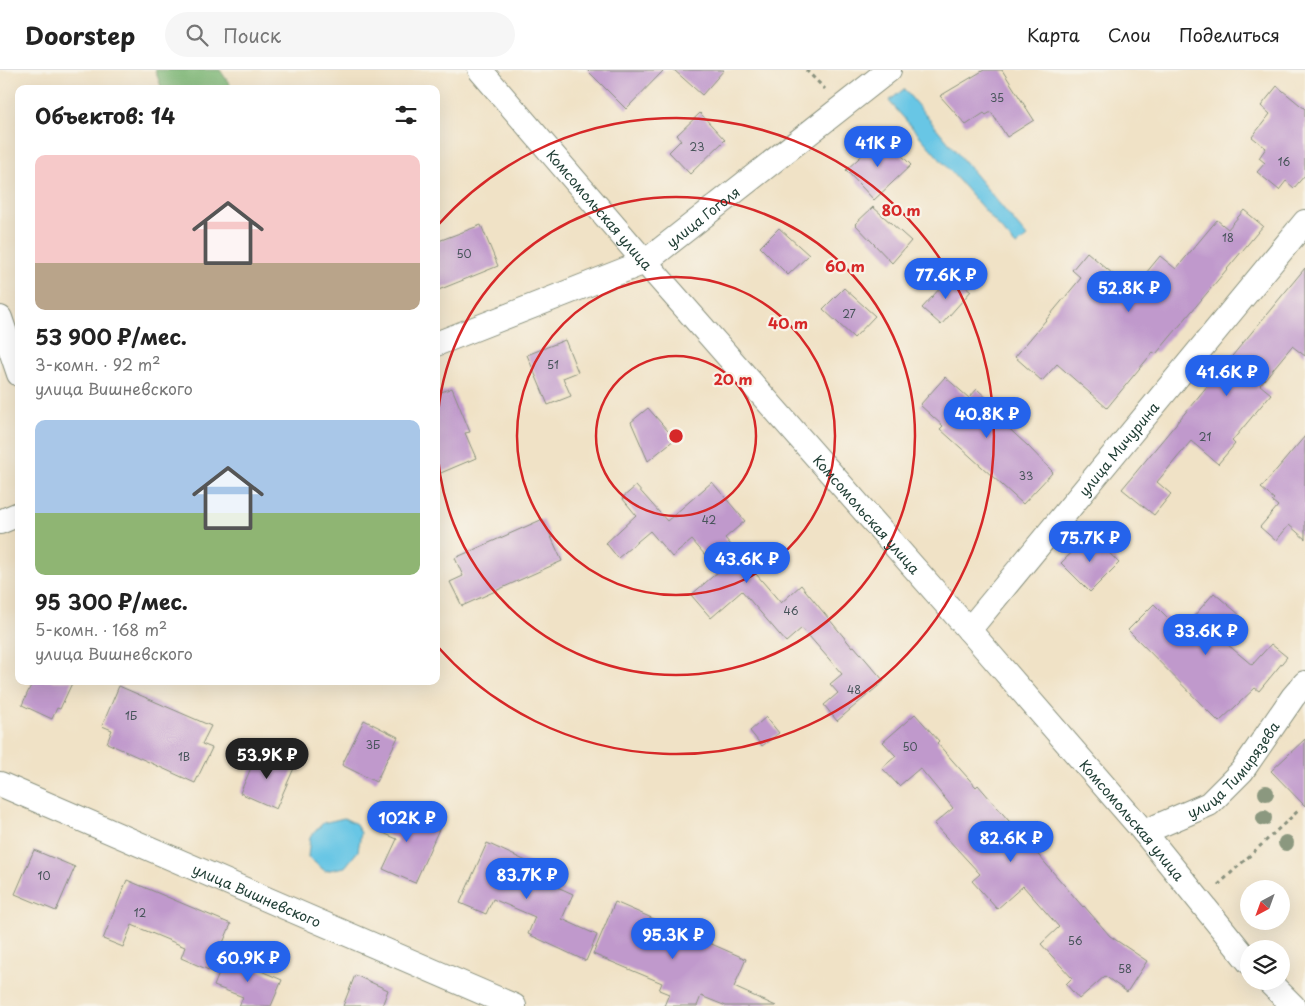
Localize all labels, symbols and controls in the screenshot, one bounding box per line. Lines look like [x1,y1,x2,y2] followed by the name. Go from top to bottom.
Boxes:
[165,12,515,57] search box
[25,17,135,53] text: Doorstep
[183,21,211,49] icon: search
[223,21,281,49] text: Поиск
[1027,21,1080,48] text: Карта
[1108,21,1151,48] text: Слои
[1179,21,1280,48] text: Поделиться
[990,89,1004,106] house number: 35
[35,99,175,131] text: Объектов: 14
[392,101,420,129] icon: filters
[843,126,913,168] pin: 41K ₽
[855,130,901,154] text: 41K ₽
[690,138,704,155] house number: 23
[542,145,658,275] street label: Комсомольская улица
[1278,153,1291,170] house number: 16
[662,181,744,252] street label: улица Гоголя
[183,188,273,278] icon: home
[881,198,921,221] text: 80 m
[1222,229,1234,246] house number: 18
[456,245,472,262] house number: 50
[825,254,865,277] text: 60 m
[900,258,992,300] pin: 77.6K ₽
[915,262,977,286] text: 77.6K ₽
[1083,270,1175,313] pin: 52.8K ₽
[1098,275,1160,299] text: 52.8K ₽
[842,305,856,322] house number: 27
[768,311,808,334] text: 40 m
[35,320,187,352] text: 53 900 ₽/мес.
[35,352,160,376] text: 3-комн. · 92 m²
[1181,354,1273,397] pin: 41.6K ₽
[547,356,559,373] house number: 51
[1196,359,1258,383] text: 41.6K ₽
[714,367,752,390] text: 20 m
[35,376,193,400] text: улица Вишневского
[941,396,1033,439] pin: 40.8K ₽
[1073,397,1164,500] street label: улица Мичурина
[955,401,1019,425] text: 40.8K ₽
[667,427,685,445] centre of rings
[1199,428,1211,445] house number: 21
[809,450,925,578] street label: Комсомольская улица
[183,453,273,543] icon: home
[1019,467,1033,484] house number: 33
[702,511,717,528] house number: 42
[1044,520,1136,563] pin: 75.7K ₽
[1060,525,1120,549] text: 75.7K ₽
[701,542,793,584] pin: 43.6K ₽
[715,546,779,570] text: 43.6K ₽
[35,585,188,617] text: 95 300 ₽/мес.
[784,602,799,619] house number: 46
[1160,614,1252,656] pin: 33.6K ₽
[35,617,167,641] text: 5-комн. · 168 m²
[1174,618,1238,642] text: 33.6K ₽
[35,641,193,665] text: улица Вишневского
[847,681,861,698] house number: 48
[125,707,137,724] house number: 1Б
[1184,716,1284,823] street label: улица Тимирязева
[366,736,380,753] house number: 3Б
[221,738,313,780] pin: 53.9K ₽
[902,738,918,755] house number: 50
[236,742,298,766] text: 53.9K ₽
[178,748,190,765] house number: 1В
[1075,755,1190,885] street label: Комсомольская улица
[366,800,448,843] pin: 102K ₽
[378,805,436,829] text: 102K ₽
[965,820,1057,863] pin: 82.6K ₽
[979,825,1043,849] text: 82.6K ₽
[189,858,325,932] street label: улица Вишневского
[481,858,573,900] pin: 83.7K ₽
[497,862,557,886] text: 83.7K ₽
[38,867,50,884] house number: 10
[1240,880,1290,930] north arrow
[1240,880,1290,990] map controls
[134,904,147,921] house number: 12
[627,918,719,960] pin: 95.3K ₽
[642,922,704,946] text: 95.3K ₽
[1068,932,1083,949] house number: 56
[202,940,294,983] pin: 60.9K ₽
[1240,940,1290,990] button: layers
[216,945,280,969] text: 60.9K ₽
[1118,960,1132,977] house number: 58

